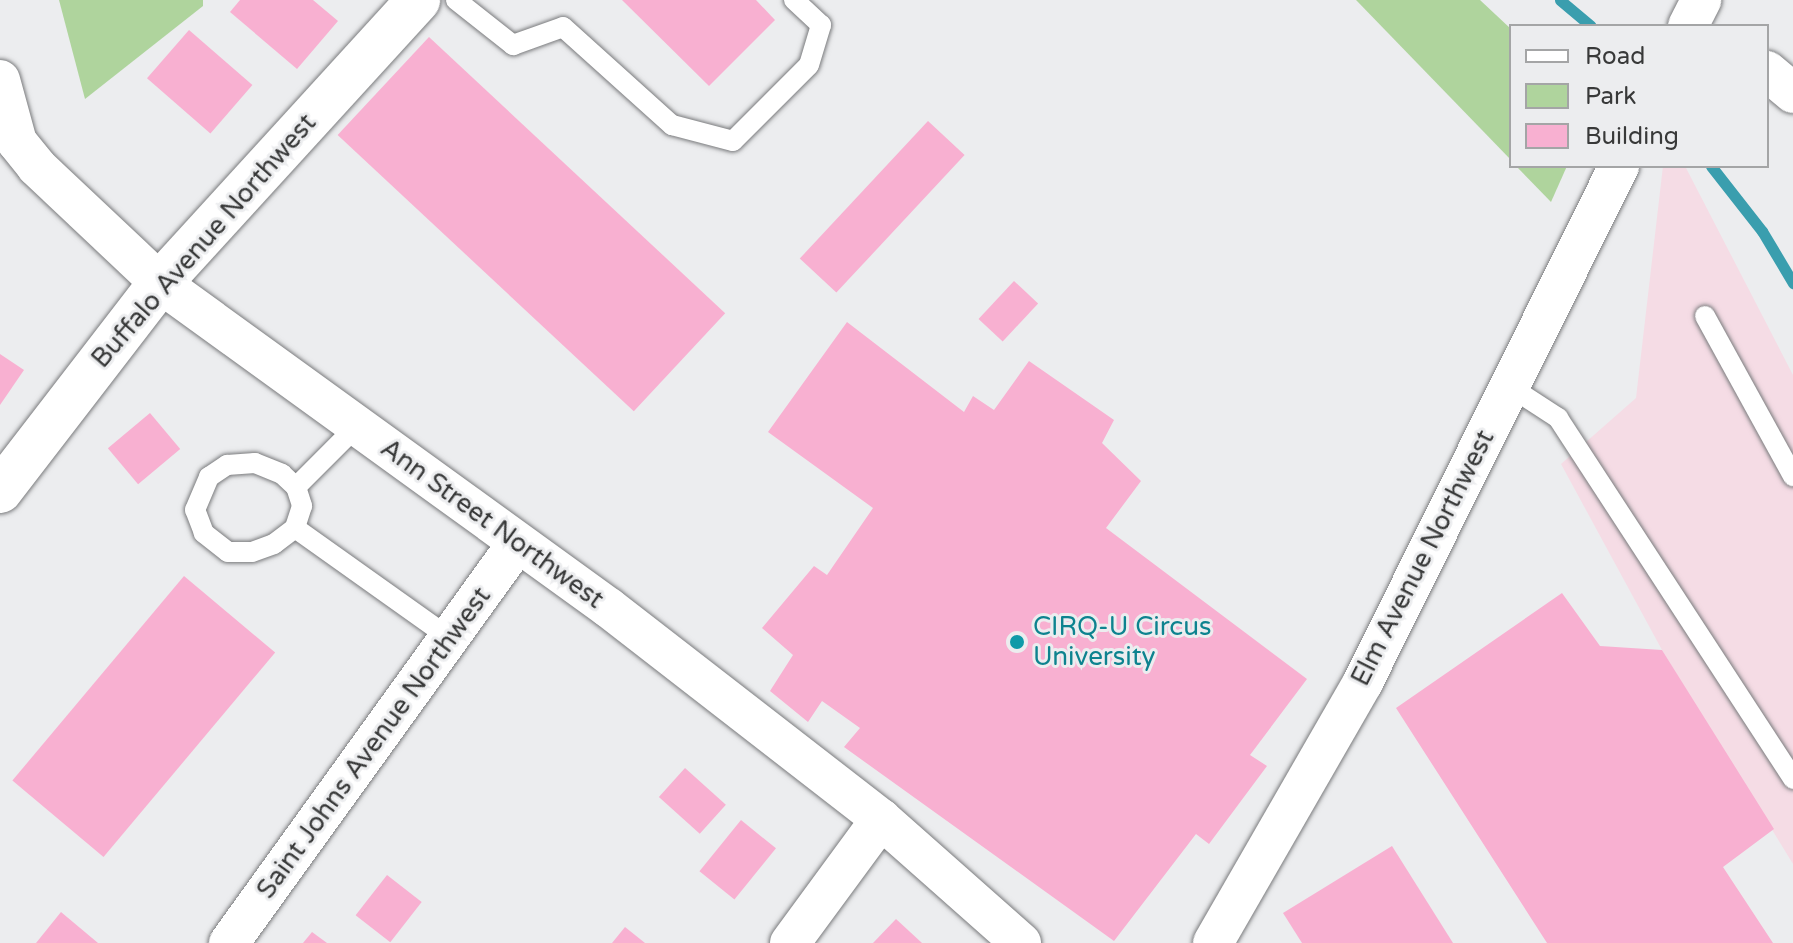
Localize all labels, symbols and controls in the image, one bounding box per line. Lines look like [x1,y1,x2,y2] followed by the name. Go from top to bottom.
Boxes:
[1509,24,1769,168] legend
[1585,42,1645,71] text: Road
[1585,82,1636,111] text: Park
[85,108,323,374] street label: Buffalo Avenue Northwest
[1585,122,1679,151] text: Building
[1345,425,1501,691] street label: Elm Avenue Northwest
[374,433,610,615] street label: Ann Street Northwest
[251,581,497,905] street label: Saint Johns Avenue Northwest
[1033,611,1211,672] place label: CIRQ-U Circus University
[1008,633,1026,651] marker: CIRQ-U Circus University

